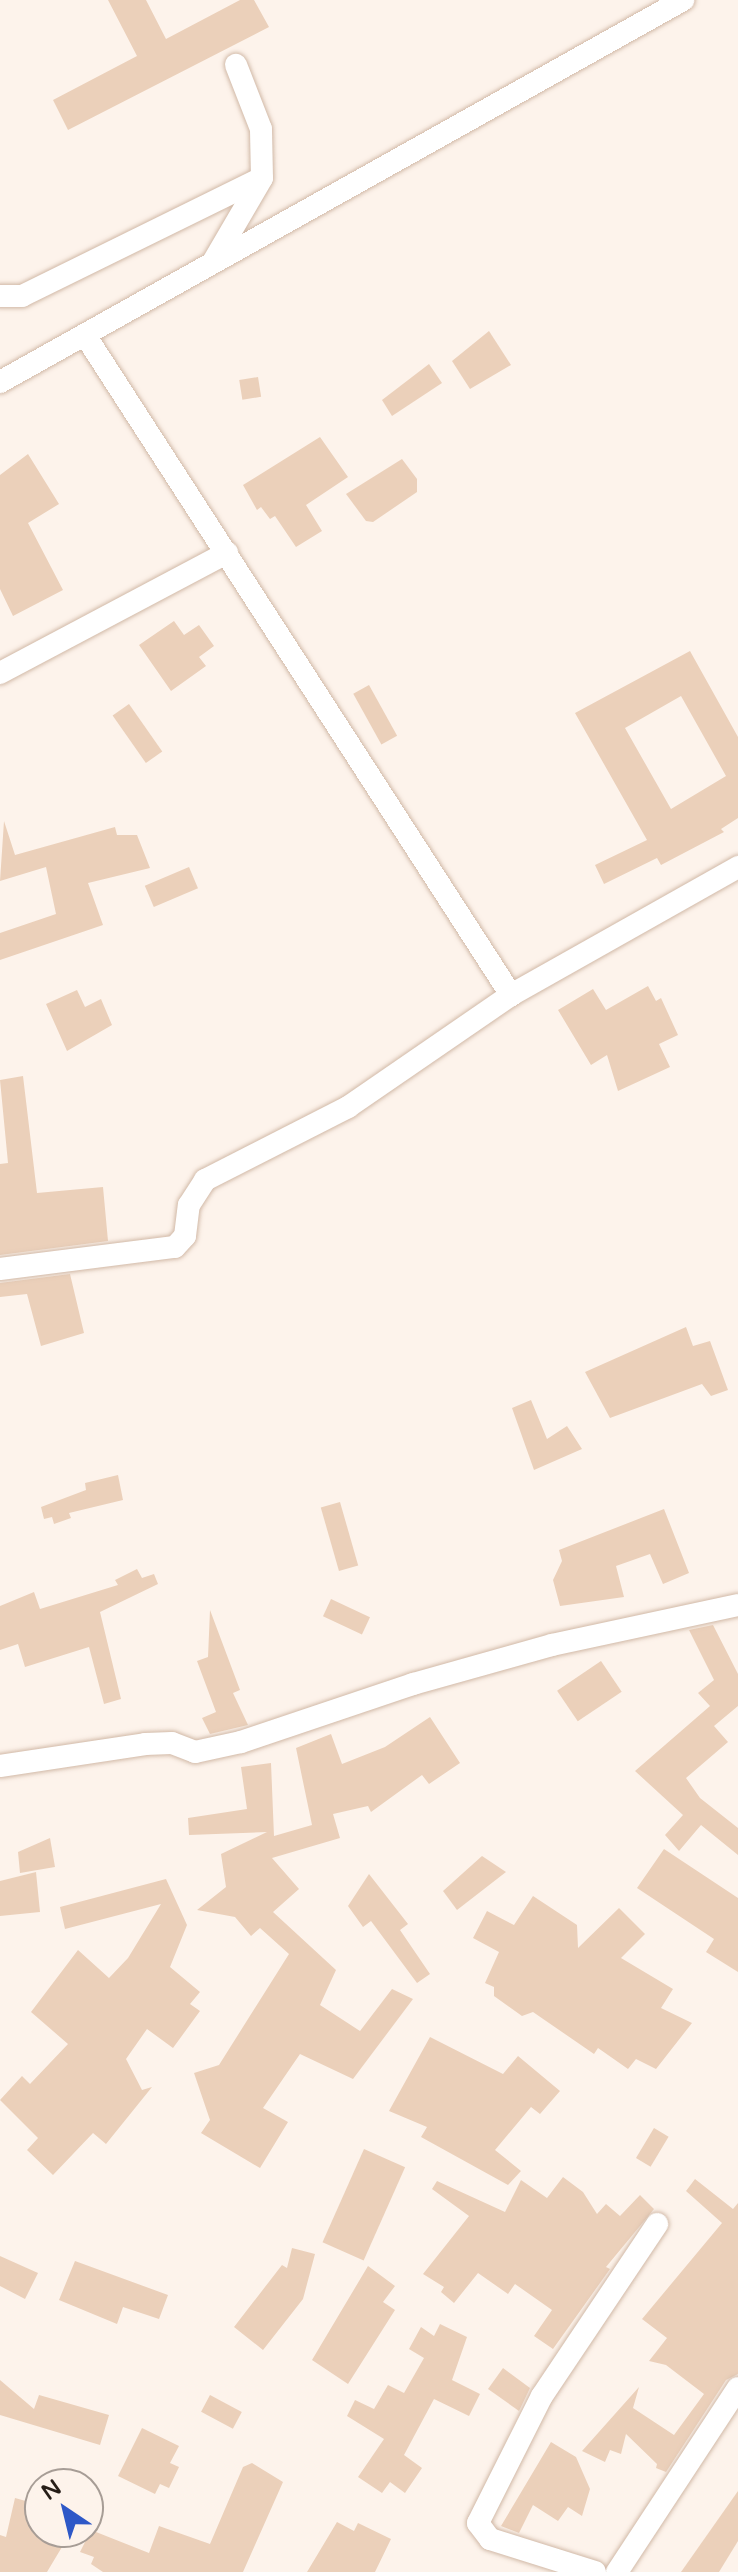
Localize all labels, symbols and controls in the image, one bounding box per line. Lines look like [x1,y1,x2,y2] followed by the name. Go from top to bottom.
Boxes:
[24,2468,104,2548] north arrow
[37,2474,66,2506] text: N

